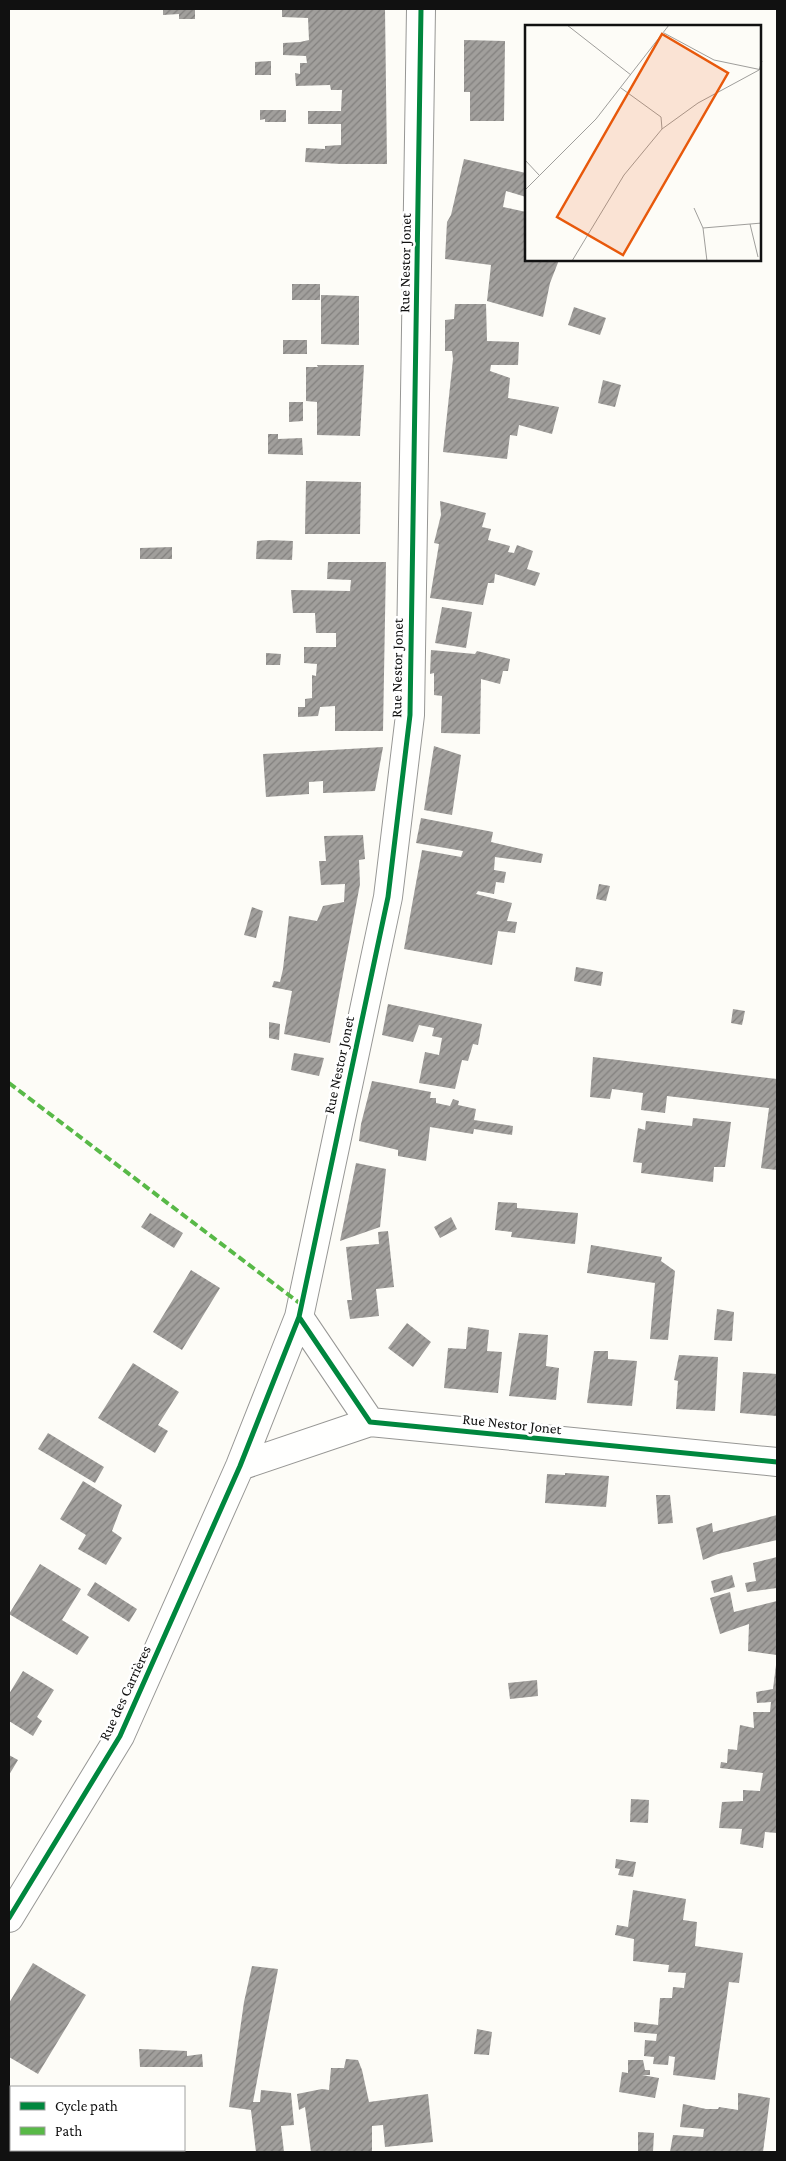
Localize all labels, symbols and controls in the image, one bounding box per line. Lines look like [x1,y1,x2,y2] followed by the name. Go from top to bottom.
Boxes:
[525,25,761,261] inset map
[396,212,415,313] street label: Rue Nestor Jonet
[388,617,407,718] street label: Rue Nestor Jonet
[321,1014,358,1116] street label: Rue Nestor Jonet
[461,1411,563,1438] street label: Rue Nestor Jonet
[96,1643,154,1743] street label: Rue des Carrières
[10,2086,185,2151] legend
[55,2098,118,2115] text: Cycle path
[55,2123,82,2139] text: Path

